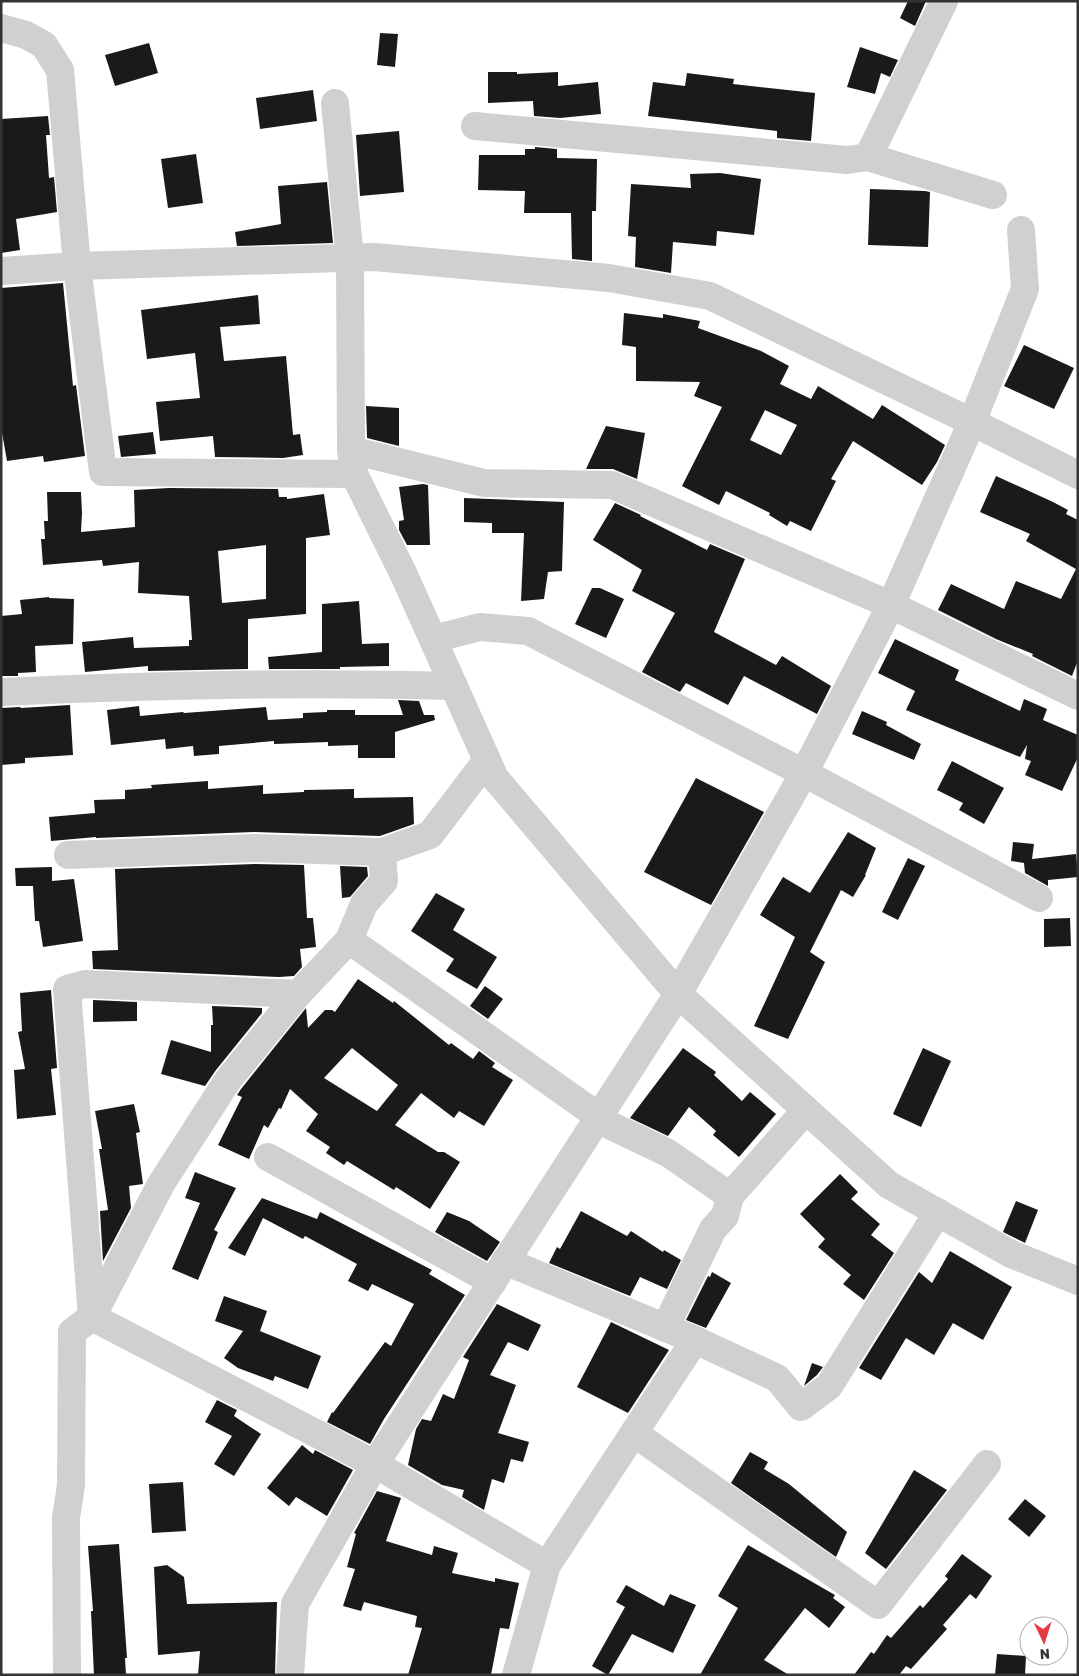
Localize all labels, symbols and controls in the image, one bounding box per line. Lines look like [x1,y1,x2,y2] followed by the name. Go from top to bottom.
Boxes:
[1019,1616,1069,1666] north arrow
[1039,1645,1050,1662] text: N

